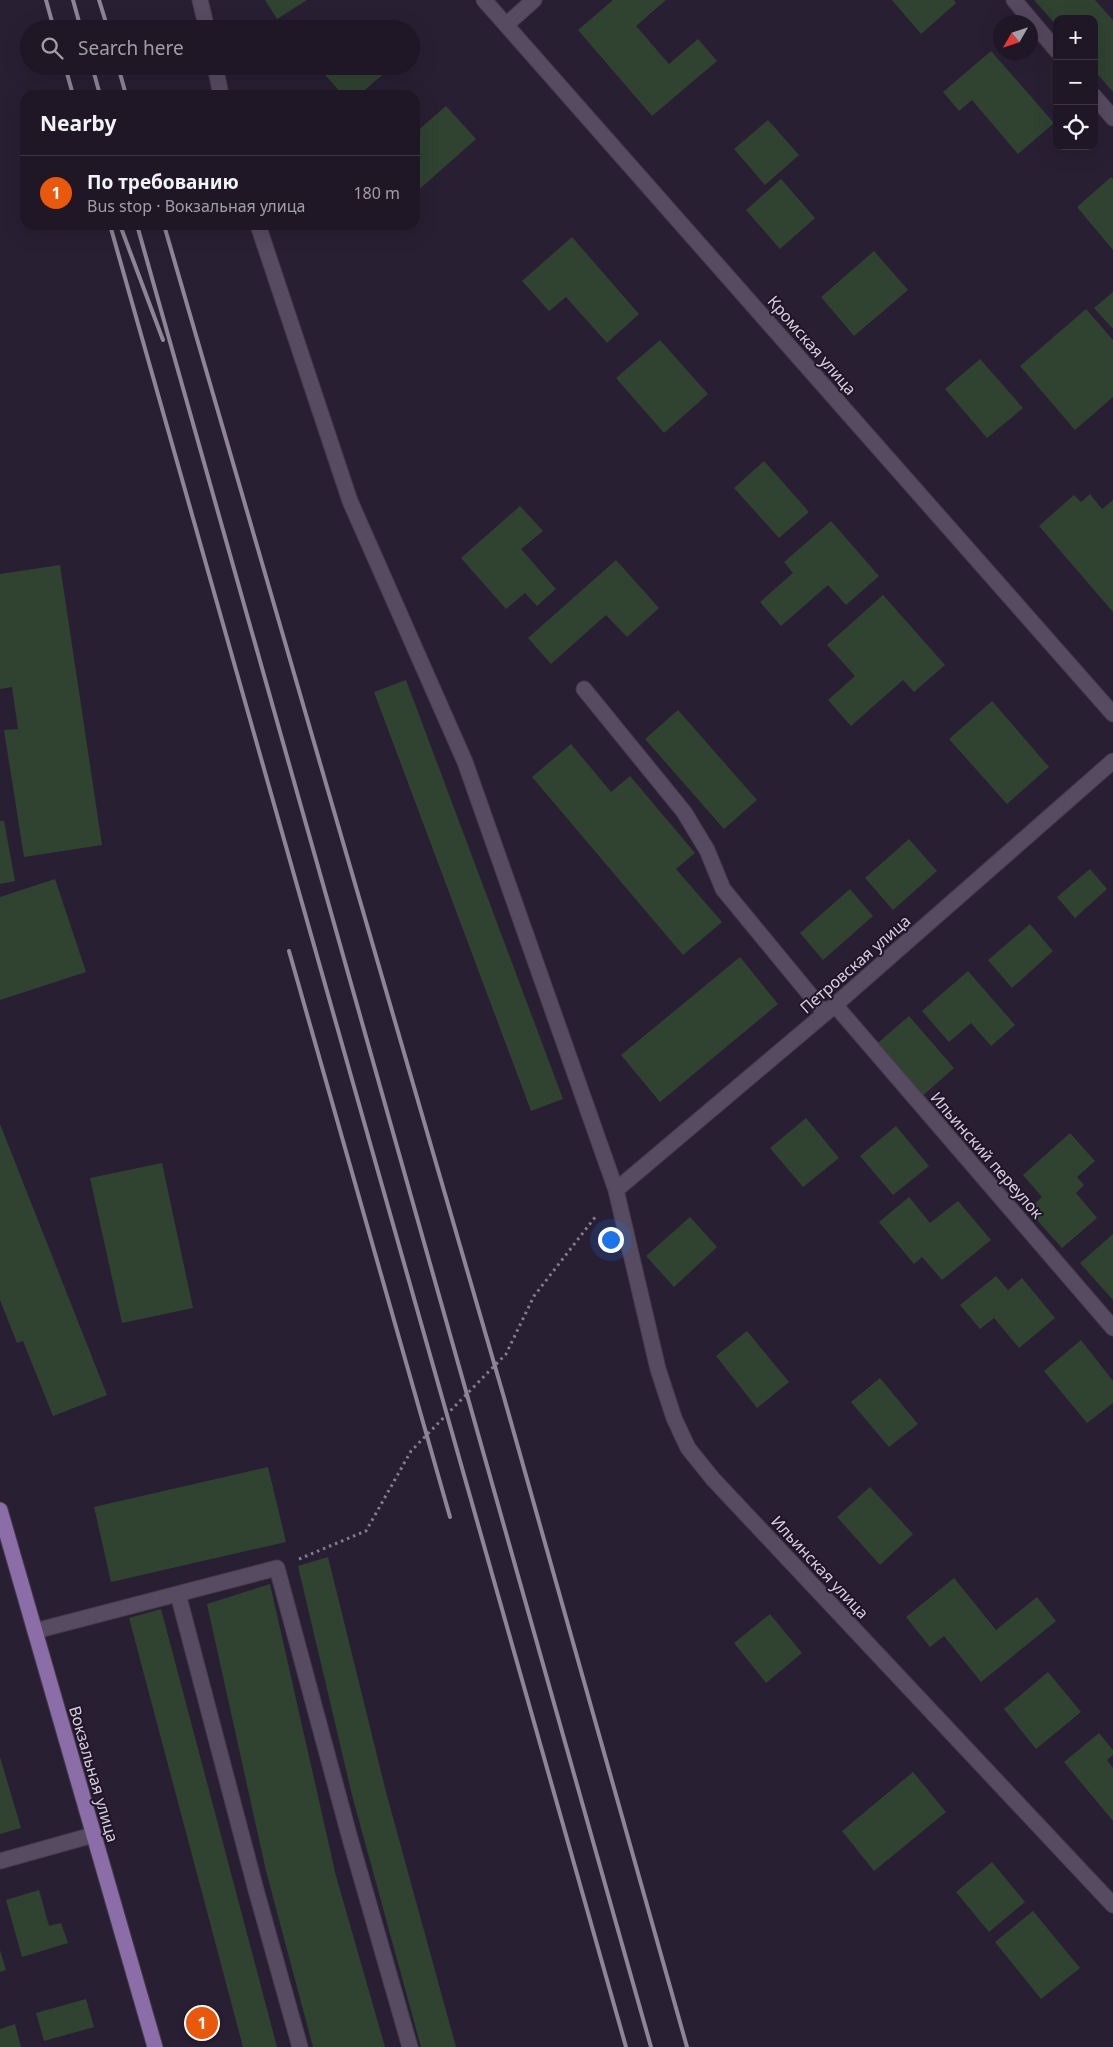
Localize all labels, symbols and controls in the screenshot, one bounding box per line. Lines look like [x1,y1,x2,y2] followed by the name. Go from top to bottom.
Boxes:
[993,15,1038,60] north arrow
[1053,15,1098,150] map controls
[1053,15,1098,60] button: +
[20,20,420,75] search box
[38,34,66,62] icon: search
[78,35,184,61] text: Search here
[1053,60,1098,105] button: −
[1053,105,1098,150] button: locate
[40,109,116,137] text: Nearby
[87,169,239,195] text: По требованию
[51,182,61,204] text: 1
[353,182,400,204] text: 180 m
[87,195,305,217] text: Bus stop · Вокзальная улица
[763,291,861,399] street label: Кромская улица
[795,910,915,1018] street label: Петровская улица
[926,1087,1049,1224] street label: Ильинский переулок
[598,1227,624,1253] your location
[766,1511,874,1623] street label: Ильинская улица
[64,1703,124,1845] street label: Вокзальная улица
[186,2004,218,2042] pin: 1

